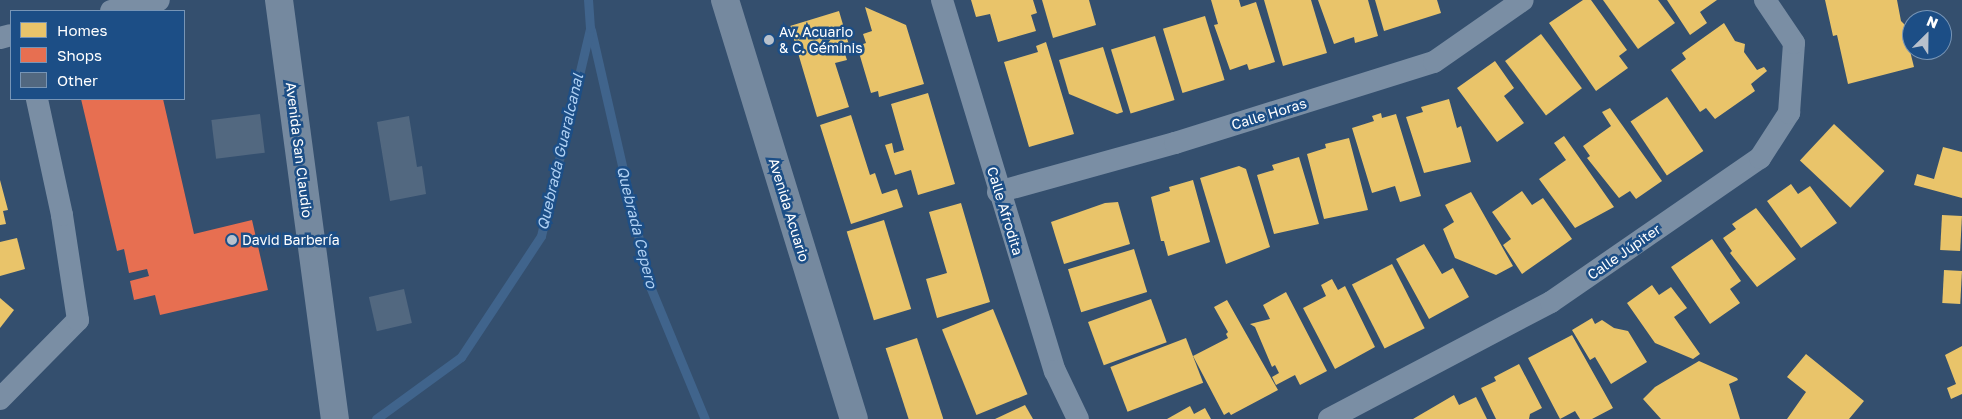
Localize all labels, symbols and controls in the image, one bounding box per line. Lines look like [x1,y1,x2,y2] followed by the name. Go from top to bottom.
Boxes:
[10,10,185,100] legend
[1902,10,1952,60] north arrow
[1924,12,1941,32] text: N
[57,21,107,39] text: Homes
[779,24,863,56] place label: Av. Acuario & C. Géminis
[763,34,775,46] marker: Av. Acuario & C. Géminis
[57,46,102,64] text: Shops
[57,71,98,89] text: Other
[533,72,587,232] water label: Quebrada Guaralcanal
[282,81,316,219] street label: Avenida San Claudio
[1229,95,1309,133] street label: Calle Horas
[765,156,813,264] street label: Avenida Acuario
[613,164,661,290] water label: Quebrada Cepero
[984,165,1026,257] street label: Calle Afrodita
[1584,221,1664,283] street label: Calle Júpiter
[242,232,340,248] place label: David Barbería
[226,234,238,246] marker: David Barbería

